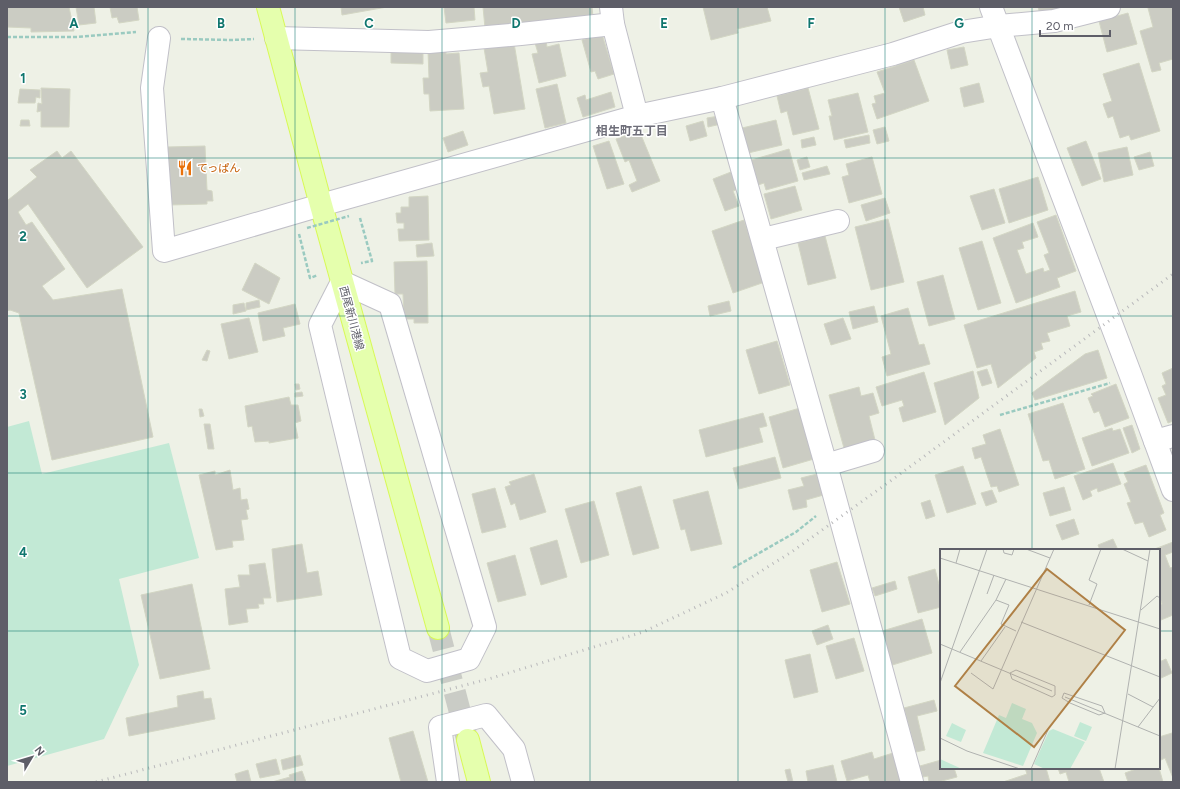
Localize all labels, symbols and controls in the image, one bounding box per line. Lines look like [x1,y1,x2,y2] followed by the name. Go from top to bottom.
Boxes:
[1040,12,1110,38] scale bar
[69,16,79,31] text: A
[217,16,225,31] text: B
[364,16,374,31] text: C
[511,16,521,31] text: D
[660,16,668,31] text: E
[807,16,815,31] text: F
[954,16,964,31] text: G
[1046,19,1074,33] text: 20 m
[20,71,26,86] text: 1
[596,124,668,138] district label: 相生町五丁目
[176,159,194,177] restaurant icon: てっぱん
[197,162,240,175] place label: てっぱん
[19,229,27,244] text: 2
[337,285,366,352] street label: 西尾新川港線
[19,387,27,402] text: 3
[19,545,27,560] text: 4
[940,549,1160,769] inset map
[19,703,27,718] text: 5
[12,737,52,777] north arrow
[32,744,47,759] text: N

